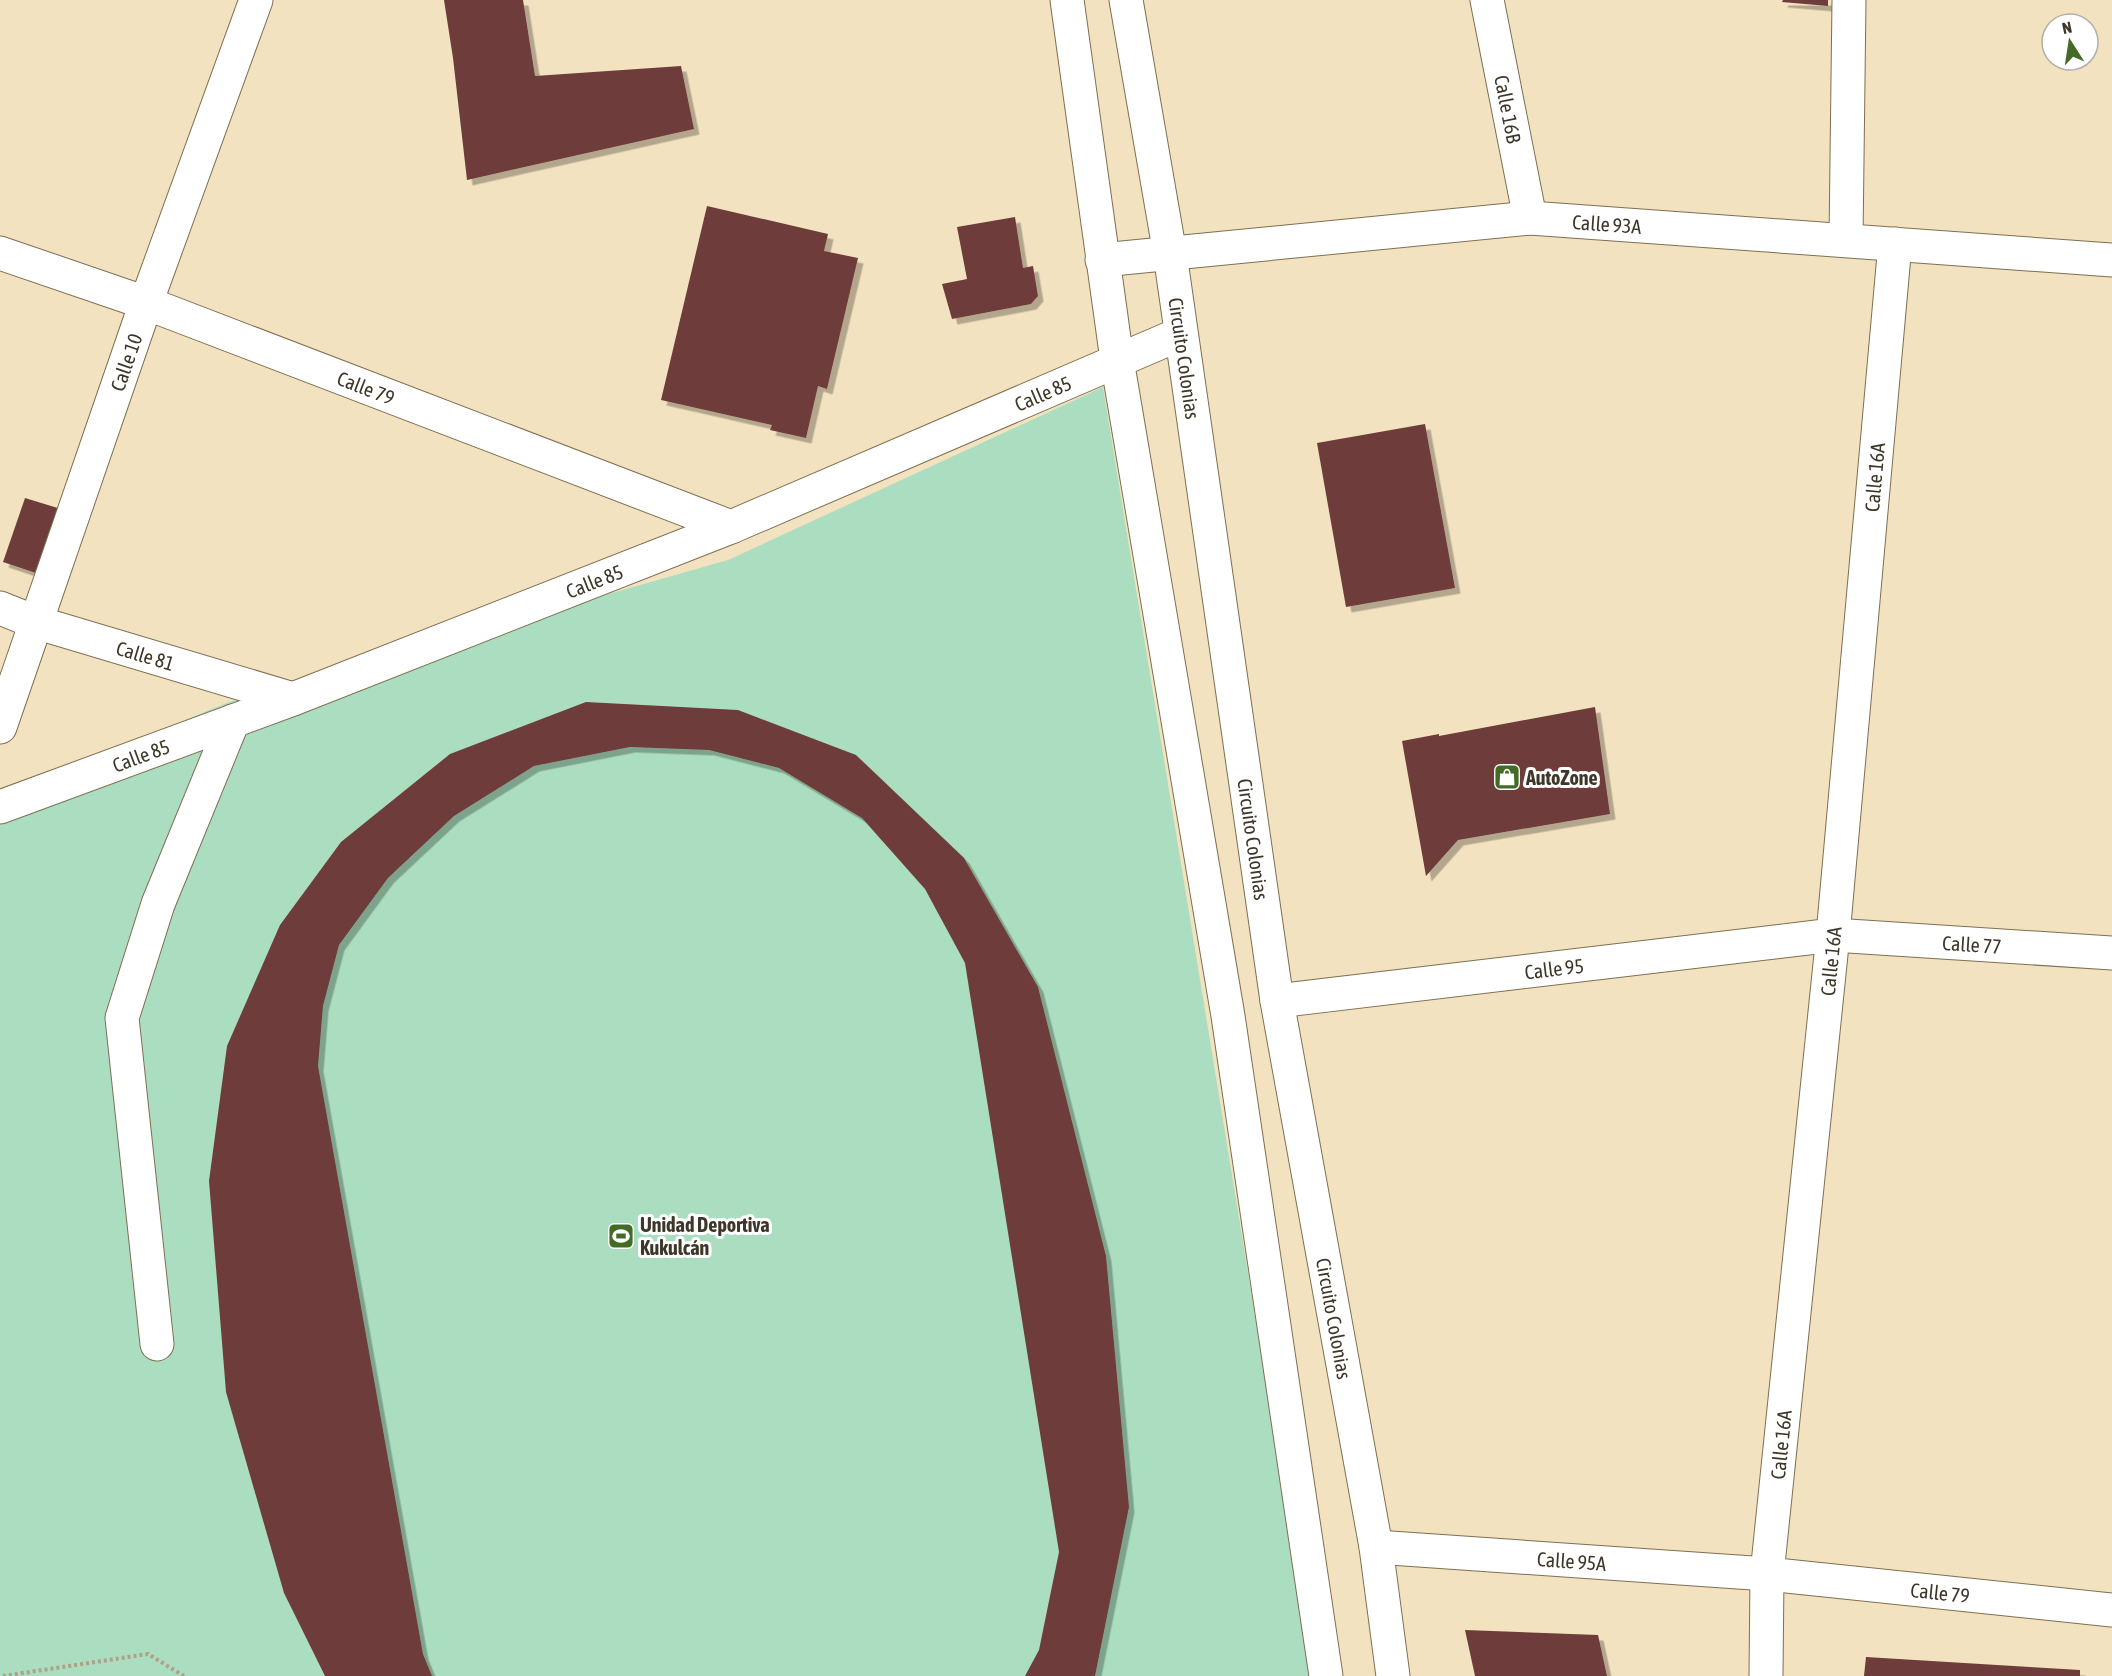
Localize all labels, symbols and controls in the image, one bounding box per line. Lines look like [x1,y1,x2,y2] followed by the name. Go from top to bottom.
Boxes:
[2040,12,2100,72] north arrow
[2060,18,2073,37] text: N
[1491,73,1527,145] street label: Calle 16B
[1571,210,1642,238] street label: Calle 93A
[1165,296,1205,420] street label: Circuito Colonias
[105,330,146,394] street label: Calle 10
[334,366,398,409] street label: Calle 79
[1011,371,1075,415] street label: Calle 85
[1860,442,1889,513] street label: Calle 16A
[562,559,626,602] street label: Calle 85
[114,635,177,674] street label: Calle 81
[109,734,173,776] street label: Calle 85
[1492,762,1522,792] shop icon: AutoZone
[1525,766,1598,789] place label: AutoZone
[1234,777,1274,902] street label: Circuito Colonias
[1815,926,1845,997] street label: Calle 16A
[1941,931,2002,957] street label: Calle 77
[1523,953,1585,983] street label: Calle 95
[640,1213,770,1259] place label: Unidad Deportiva Kukulcán
[606,1221,636,1251] sports icon: Unidad Deportiva Kukulcán
[1312,1256,1357,1381] street label: Circuito Colonias
[1765,1409,1795,1480] street label: Calle 16A
[1536,1547,1607,1574] street label: Calle 95A
[1909,1578,1971,1607] street label: Calle 79

